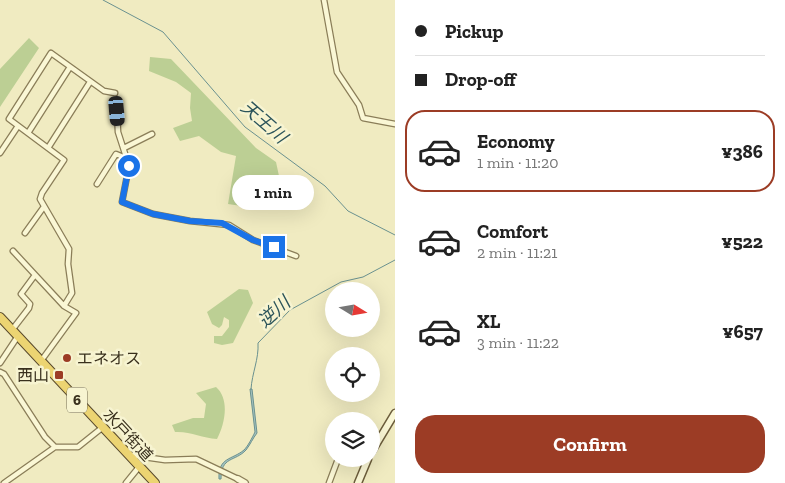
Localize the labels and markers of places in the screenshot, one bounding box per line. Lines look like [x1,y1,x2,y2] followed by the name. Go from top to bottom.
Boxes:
[77,349,141,368] place label: エネオス
[61,352,73,364] marker: エネオス
[17,366,49,385] place label: 西山
[53,369,65,381] marker: 西山

